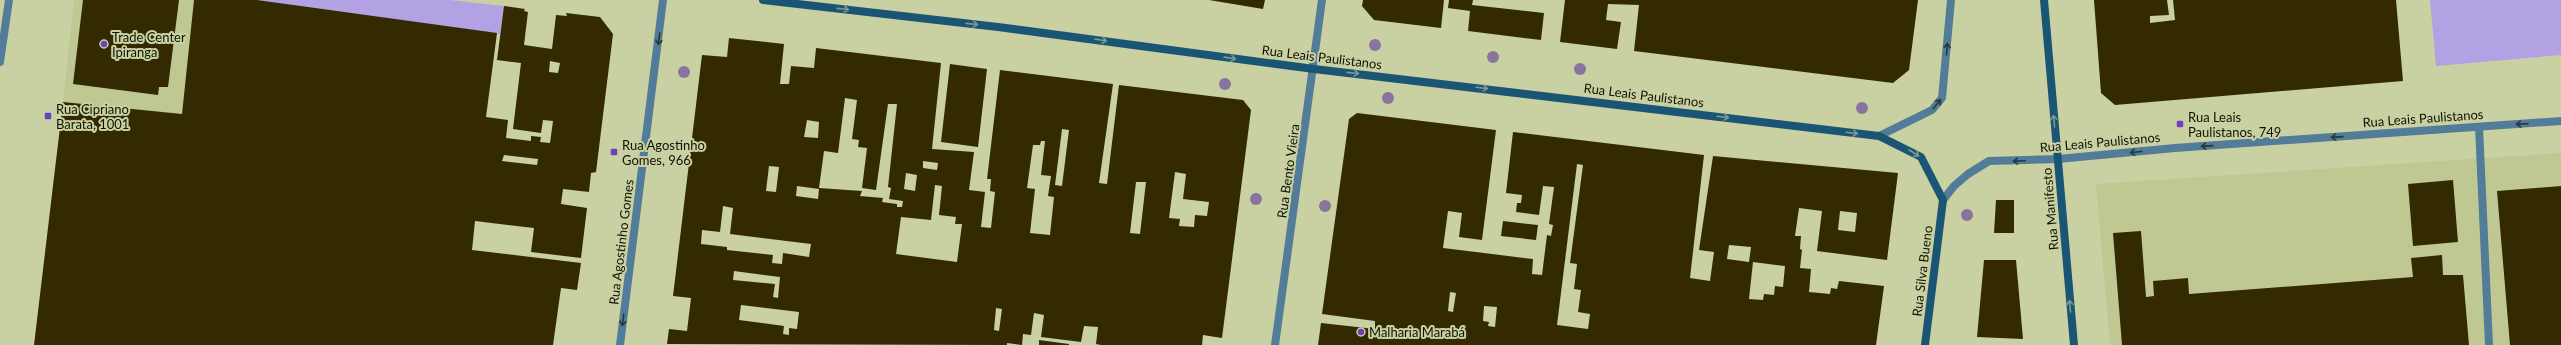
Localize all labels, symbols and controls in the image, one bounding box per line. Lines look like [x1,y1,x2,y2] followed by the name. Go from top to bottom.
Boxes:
[836,5,849,13] one-way arrow
[965,20,978,28] one-way arrow
[112,29,186,60] place label: Trade Center Ipiranga
[655,32,663,45] one-way arrow
[1094,36,1107,44] one-way arrow
[99,39,109,49] marker: Trade Center Ipiranga
[1261,42,1383,72] street label: Rua Leais Paulistanos
[1944,43,1951,56] one-way arrow
[1223,54,1236,61] one-way arrow
[1346,69,1359,77] one-way arrow
[1583,80,1705,110] street label: Rua Leais Paulistanos
[1475,84,1488,92] one-way arrow
[1932,99,1941,110] one-way arrow
[56,101,129,132] place label: Rua Cipriano Barata, 1001
[2362,106,2484,130] street label: Rua Leais Paulistanos
[2188,109,2281,140] place label: Rua Leais Paulistanos, 749
[43,111,53,121] marker: Rua Cipriano Barata, 1001
[1716,113,1729,121] one-way arrow
[2051,114,2058,127] one-way arrow
[2175,119,2185,129] marker: Rua Leais Paulistanos, 749
[2516,120,2529,127] one-way arrow
[1273,123,1303,219] street label: Rua Bento Vieira
[1845,129,1858,137] one-way arrow
[2039,129,2161,155] street label: Rua Leais Paulistanos
[2331,133,2344,140] one-way arrow
[622,137,705,168] place label: Rua Agostinho Gomes, 966
[2201,142,2214,149] one-way arrow
[609,147,619,157] marker: Rua Agostinho Gomes, 966
[2130,148,2143,155] one-way arrow
[1908,149,1920,157] one-way arrow
[2013,157,2026,164] one-way arrow
[2038,167,2062,251] street label: Rua Manifesto
[605,178,637,306] street label: Rua Agostinho Gomes
[1908,225,1936,317] street label: Rua Silva Bueno
[2067,300,2074,313] one-way arrow
[619,314,627,327] one-way arrow
[1369,324,1465,340] place label: Malharia Marabá
[1356,327,1366,337] marker: Malharia Marabá

